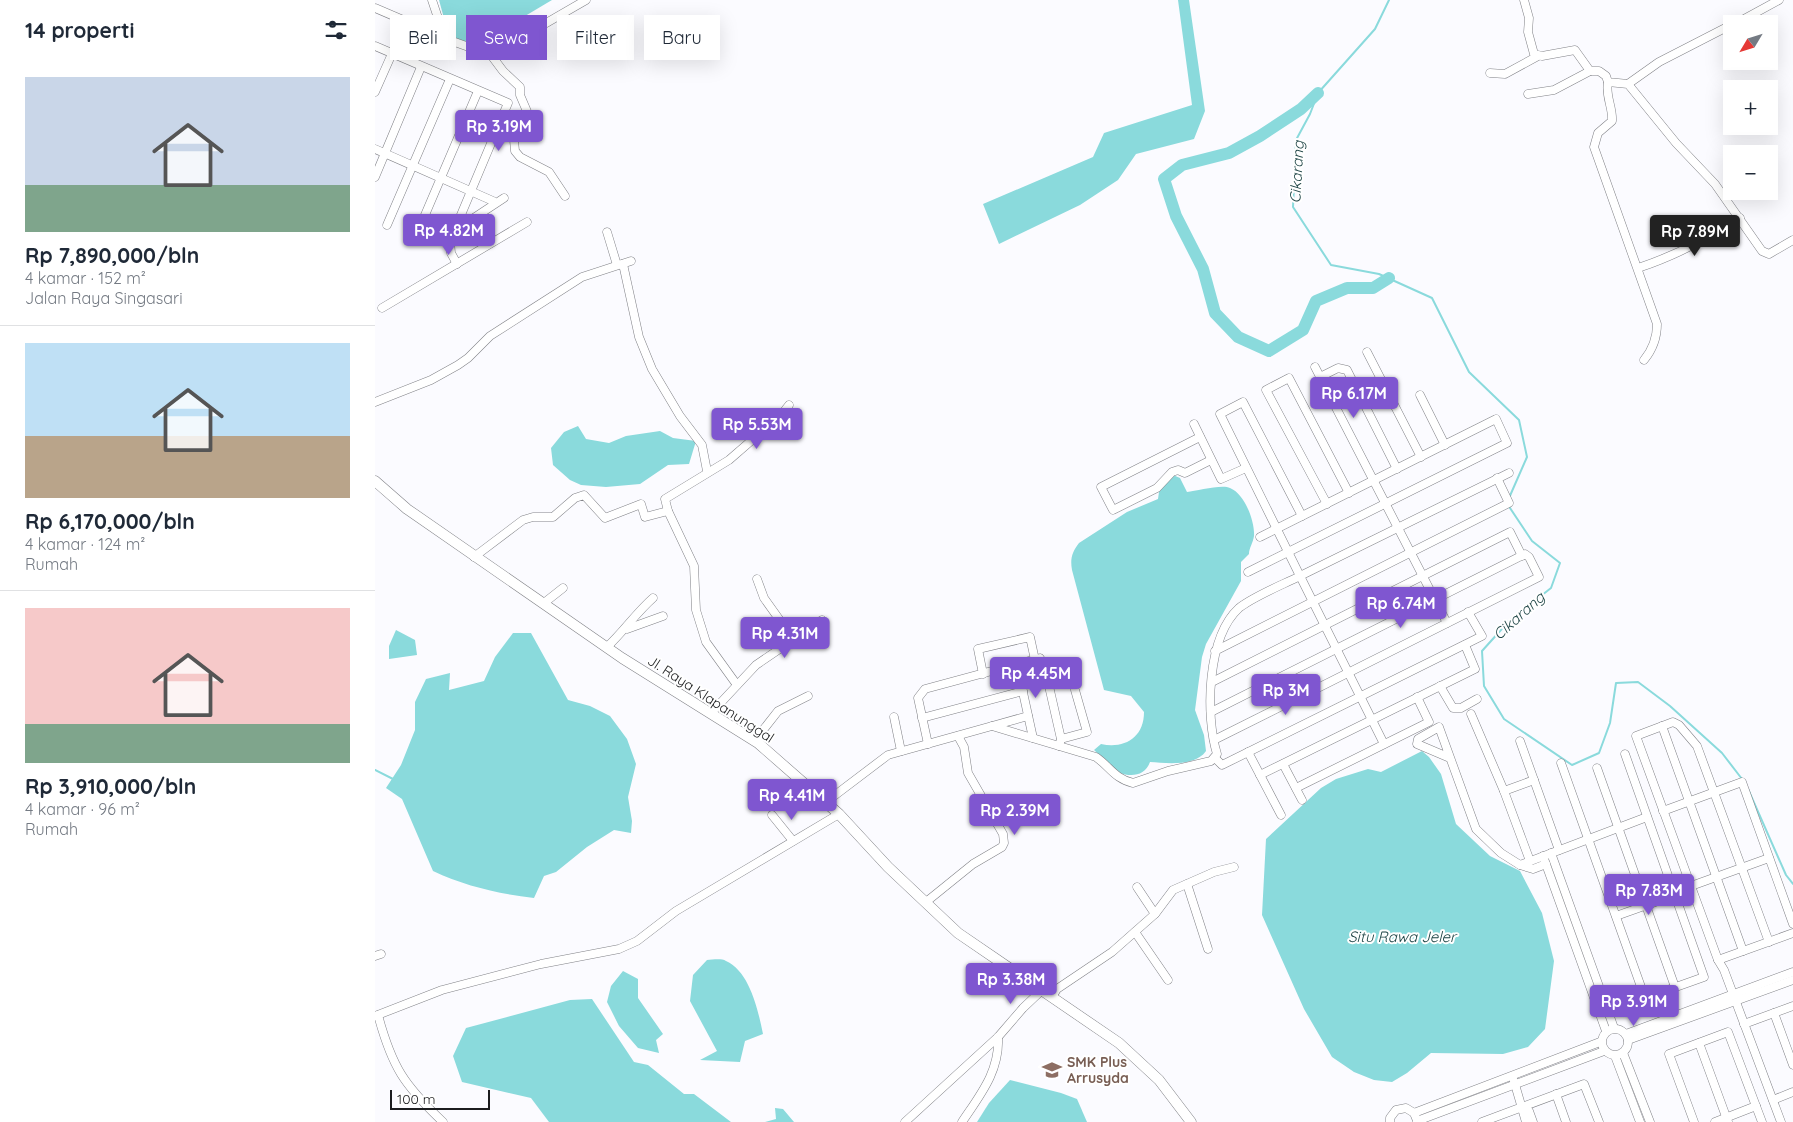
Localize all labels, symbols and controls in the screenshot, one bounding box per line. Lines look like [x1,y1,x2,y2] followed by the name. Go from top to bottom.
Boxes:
[390,15,456,60] chip: Beli
[466,15,547,60] chip: Sewa
[557,15,634,60] chip: Filter
[644,15,720,60] chip: Baru
[1723,15,1777,70] north arrow
[1723,15,1778,200] map controls
[322,16,350,44] icon: filters
[25,17,135,43] text: 14 properti
[1723,80,1778,135] button: +
[143,110,233,200] icon: home
[447,110,551,152] pin: Rp 3.19M
[466,116,532,136] text: Rp 3.19M
[1285,138,1308,204] water label: Cikarang
[1723,145,1778,200] button: −
[397,214,501,256] pin: Rp 4.82M
[1643,214,1747,257] pin: Rp 7.89M
[414,220,484,240] text: Rp 4.82M
[1661,221,1729,241] text: Rp 7.89M
[25,242,199,268] text: Rp 7,890,000/bln
[25,268,146,288] text: 4 kamar · 152 m²
[25,288,183,308] text: Jalan Raya Singasari
[143,375,233,465] icon: home
[1302,376,1406,419] pin: Rp 6.17M
[1321,383,1387,403] text: Rp 6.17M
[705,408,809,450] pin: Rp 5.53M
[723,414,792,434] text: Rp 5.53M
[25,508,195,534] text: Rp 6,170,000/bln
[25,534,145,554] text: 4 kamar · 124 m²
[25,554,78,574] text: Rumah
[1349,586,1453,629] pin: Rp 6.74M
[1489,586,1550,644] water label: Cikarang
[1366,593,1436,613] text: Rp 6.74M
[733,616,837,659] pin: Rp 4.31M
[752,623,818,643] text: Rp 4.31M
[143,640,233,730] icon: home
[644,651,778,747] street label: Jl. Raya Klapanunggal
[984,656,1088,699] pin: Rp 4.45M
[1001,663,1071,683] text: Rp 4.45M
[1251,674,1321,716] pin: Rp 3M
[1262,680,1310,700] text: Rp 3M
[25,773,196,799] text: Rp 3,910,000/bln
[740,778,844,821] pin: Rp 4.41M
[759,785,825,805] text: Rp 4.41M
[963,794,1067,836] pin: Rp 2.39M
[25,799,140,819] text: 4 kamar · 96 m²
[980,800,1050,820] text: Rp 2.39M
[25,819,78,839] text: Rumah
[1597,874,1701,916] pin: Rp 7.83M
[1615,880,1683,900] text: Rp 7.83M
[1348,927,1458,946] water label: Situ Rawa Jeler
[959,962,1063,1005] pin: Rp 3.38M
[977,969,1045,989] text: Rp 3.38M
[1582,984,1686,1027] pin: Rp 3.91M
[1601,991,1667,1011] text: Rp 3.91M
[1067,1053,1129,1087] place label: SMK Plus Arrusyda
[1041,1059,1063,1081] school or university icon: SMK Plus Arrusyda
[390,1087,490,1110] scale bar
[397,1090,435,1108] text: 100 m

